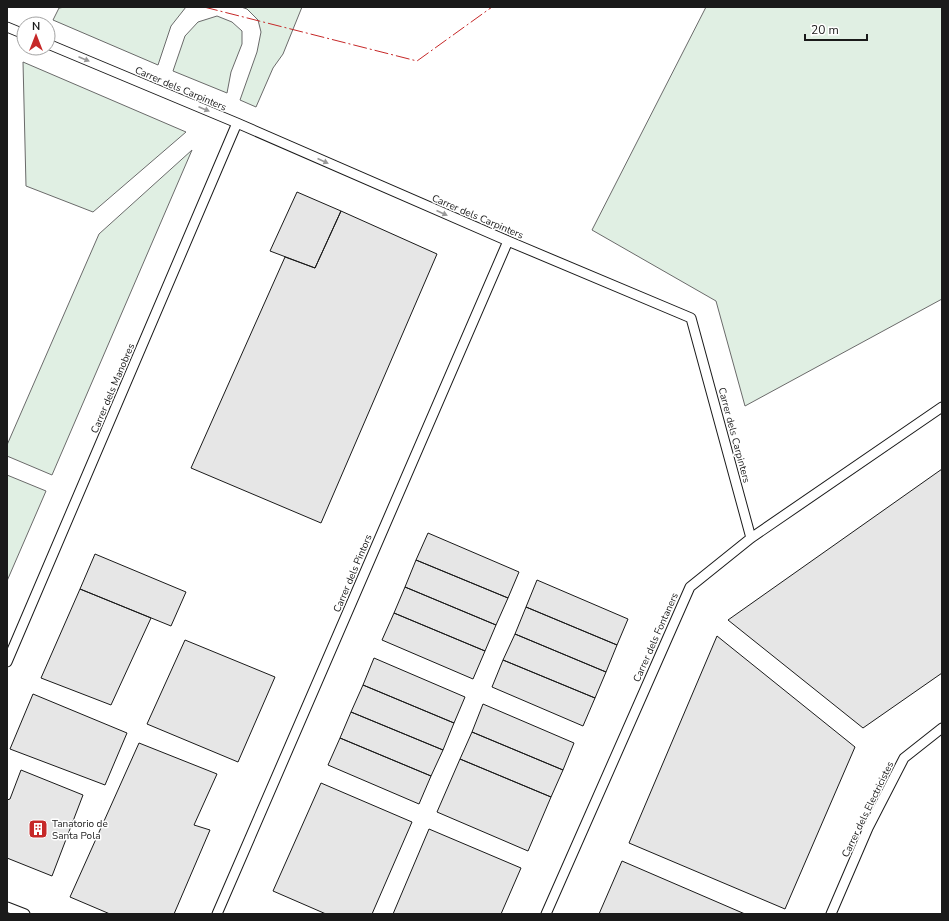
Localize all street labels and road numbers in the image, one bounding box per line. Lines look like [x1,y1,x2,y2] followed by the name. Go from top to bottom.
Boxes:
[133,63,229,115] street label: Carrer dels Carpinters
[430,191,526,243] street label: Carrer dels Carpinters
[88,341,138,436] street label: Carrer dels Manobres
[715,386,754,485] street label: Carrer dels Carpinters
[330,532,376,615] street label: Carrer dels Pintors
[630,590,682,684] street label: Carrer dels Fontaners
[839,759,897,860] street label: Carrer dels Electricistes

